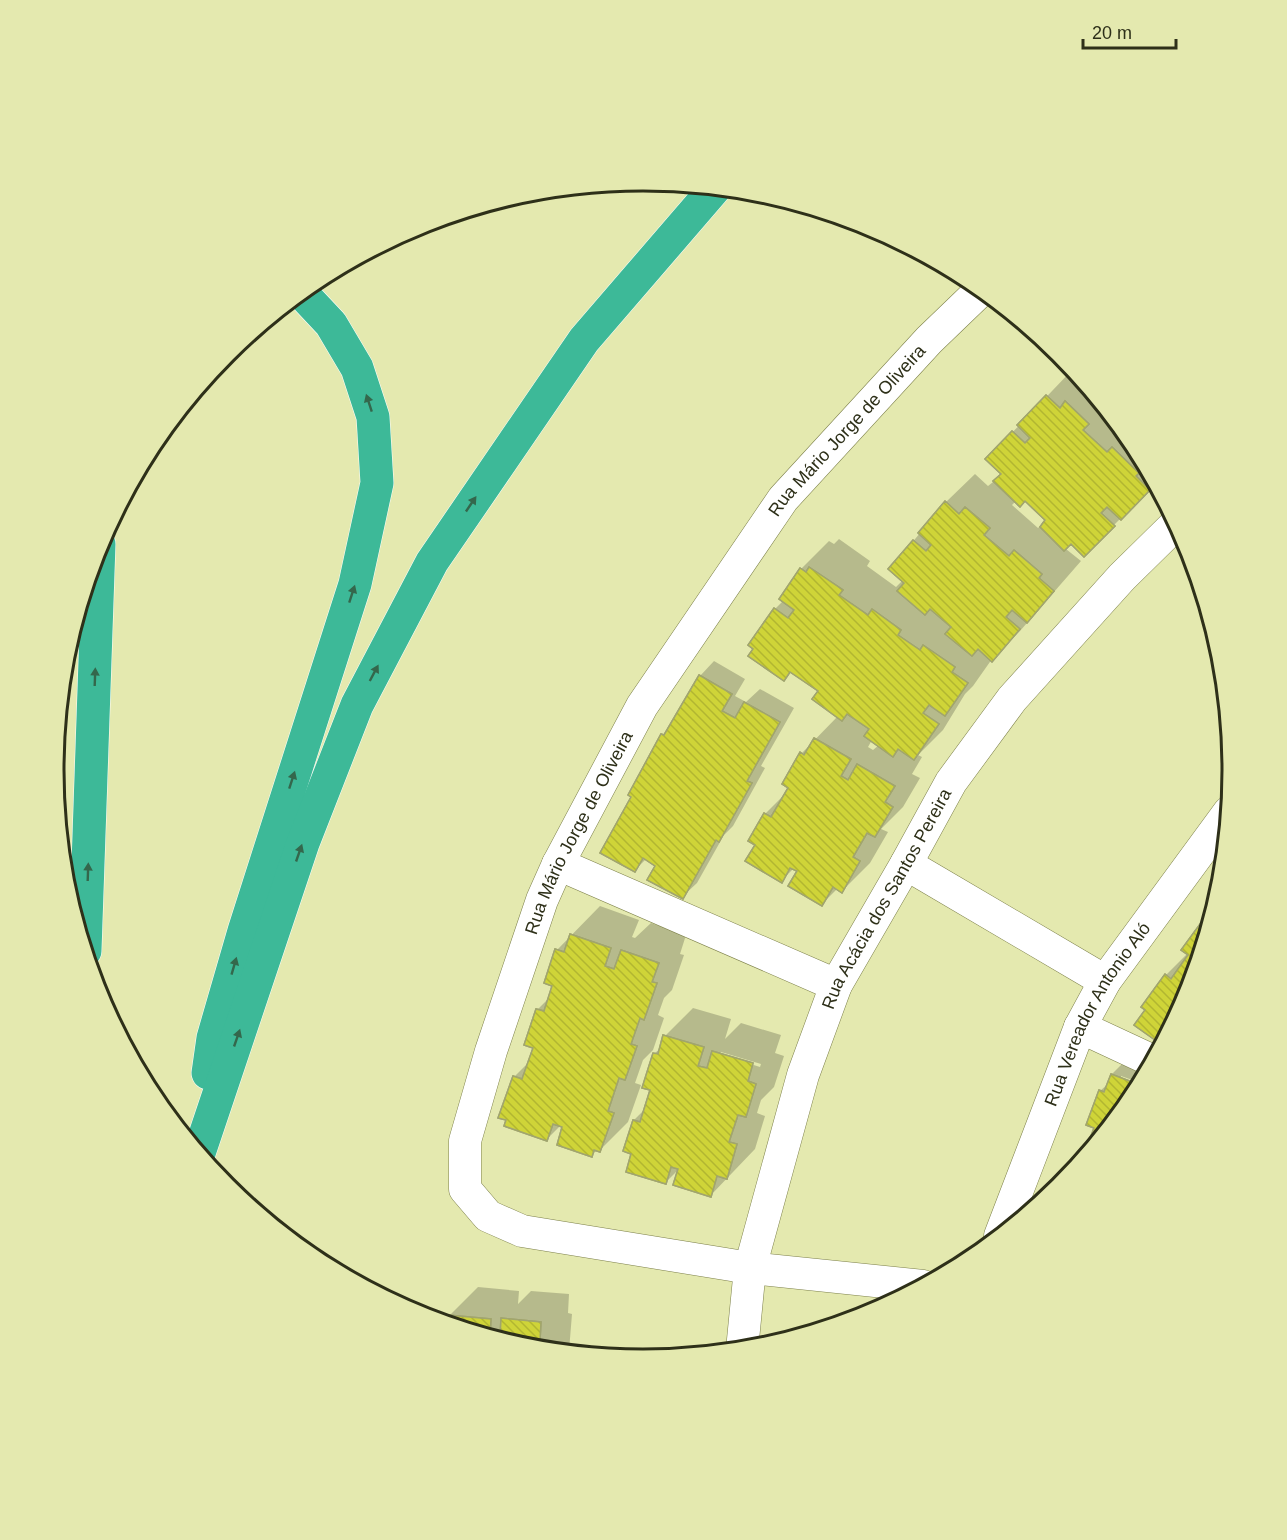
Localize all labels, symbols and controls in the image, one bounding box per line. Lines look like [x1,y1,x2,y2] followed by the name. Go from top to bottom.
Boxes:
[1083,12,1176,50] scale bar
[1092,23,1132,43] text: 20 m
[764,340,930,520] street label: Rua Mário Jorge de Oliveira
[363,394,373,412] one-way arrow
[466,496,477,513] one-way arrow
[348,585,357,603] one-way arrow
[369,664,379,681] one-way arrow
[90,667,99,686] one-way arrow
[521,727,637,937] street label: Rua Mário Jorge de Oliveira
[287,771,297,789] one-way arrow
[818,784,956,1012] street label: Rua Acácia dos Santos Pereira
[295,844,305,862] one-way arrow
[83,862,93,881] one-way arrow
[1041,919,1154,1109] street label: Rua Vereador Antonio Aló
[230,957,239,975] one-way arrow
[233,1028,243,1046] one-way arrow

